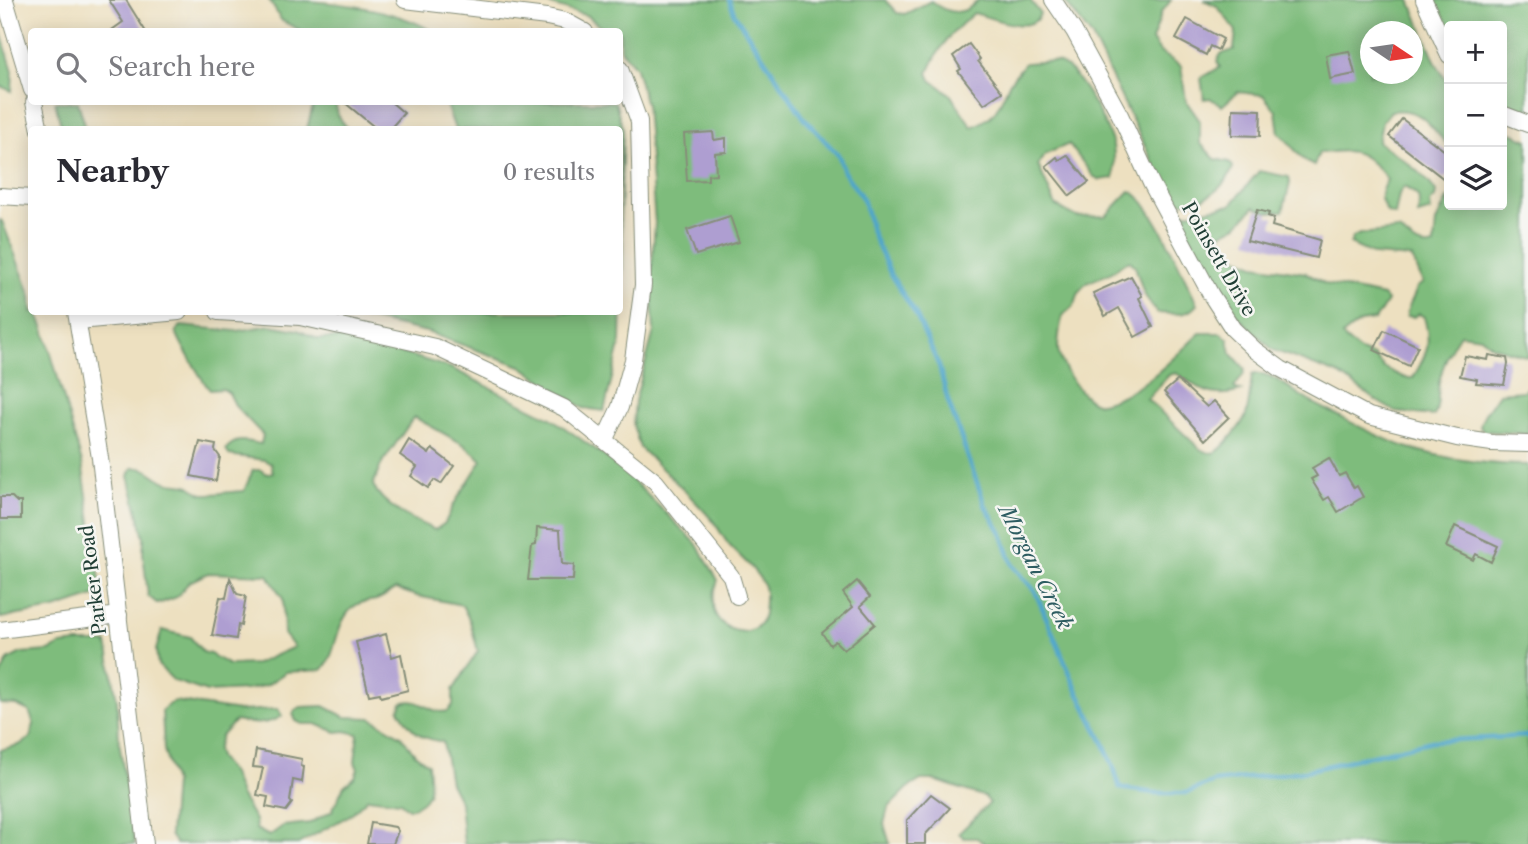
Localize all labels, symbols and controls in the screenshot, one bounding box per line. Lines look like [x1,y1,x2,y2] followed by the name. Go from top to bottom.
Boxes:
[1360,21,1423,84] north arrow
[1444,21,1507,210] map controls
[1444,21,1507,84] button: +
[28,28,623,105] search box
[52,48,90,86] icon: search
[108,51,255,83] text: Search here
[1444,84,1507,147] button: −
[1444,147,1507,210] button: layers
[56,153,169,190] text: Nearby
[503,158,595,186] text: 0 results
[1177,198,1261,320] street label: Poinsett Drive
[993,498,1078,634] water label: Morgan Creek
[75,523,111,636] street label: Parker Road

